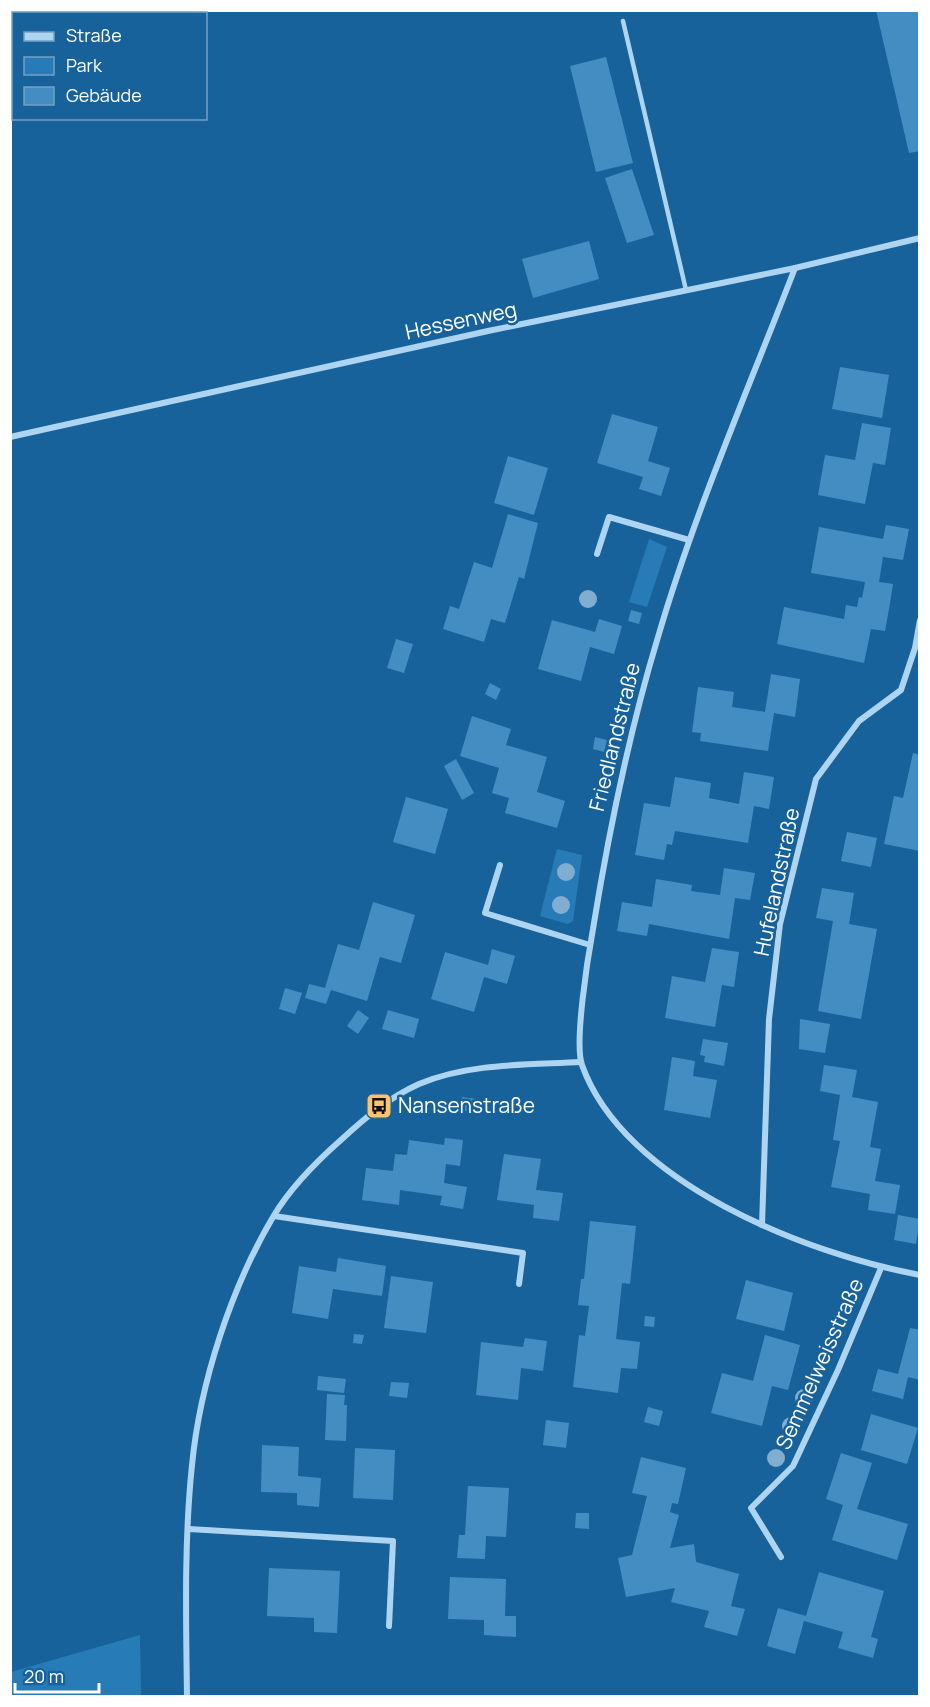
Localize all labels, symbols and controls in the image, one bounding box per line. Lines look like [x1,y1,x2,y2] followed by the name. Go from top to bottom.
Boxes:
[12,12,207,120] legend
[66,23,122,47] text: Straße
[66,53,103,77] text: Park
[66,83,142,107] text: Gebäude
[402,295,519,346] street label: Hessenweg
[582,659,646,814] street label: Friedlandstraße
[747,805,805,958] street label: Hufelandstraße
[364,1091,394,1121] bus stop icon: Nansenstraße
[398,1091,535,1119] place label: Nansenstraße
[769,1274,869,1454] street label: Semmelweisstraße
[15,1656,99,1694] scale bar
[24,1664,64,1688] text: 20 m

